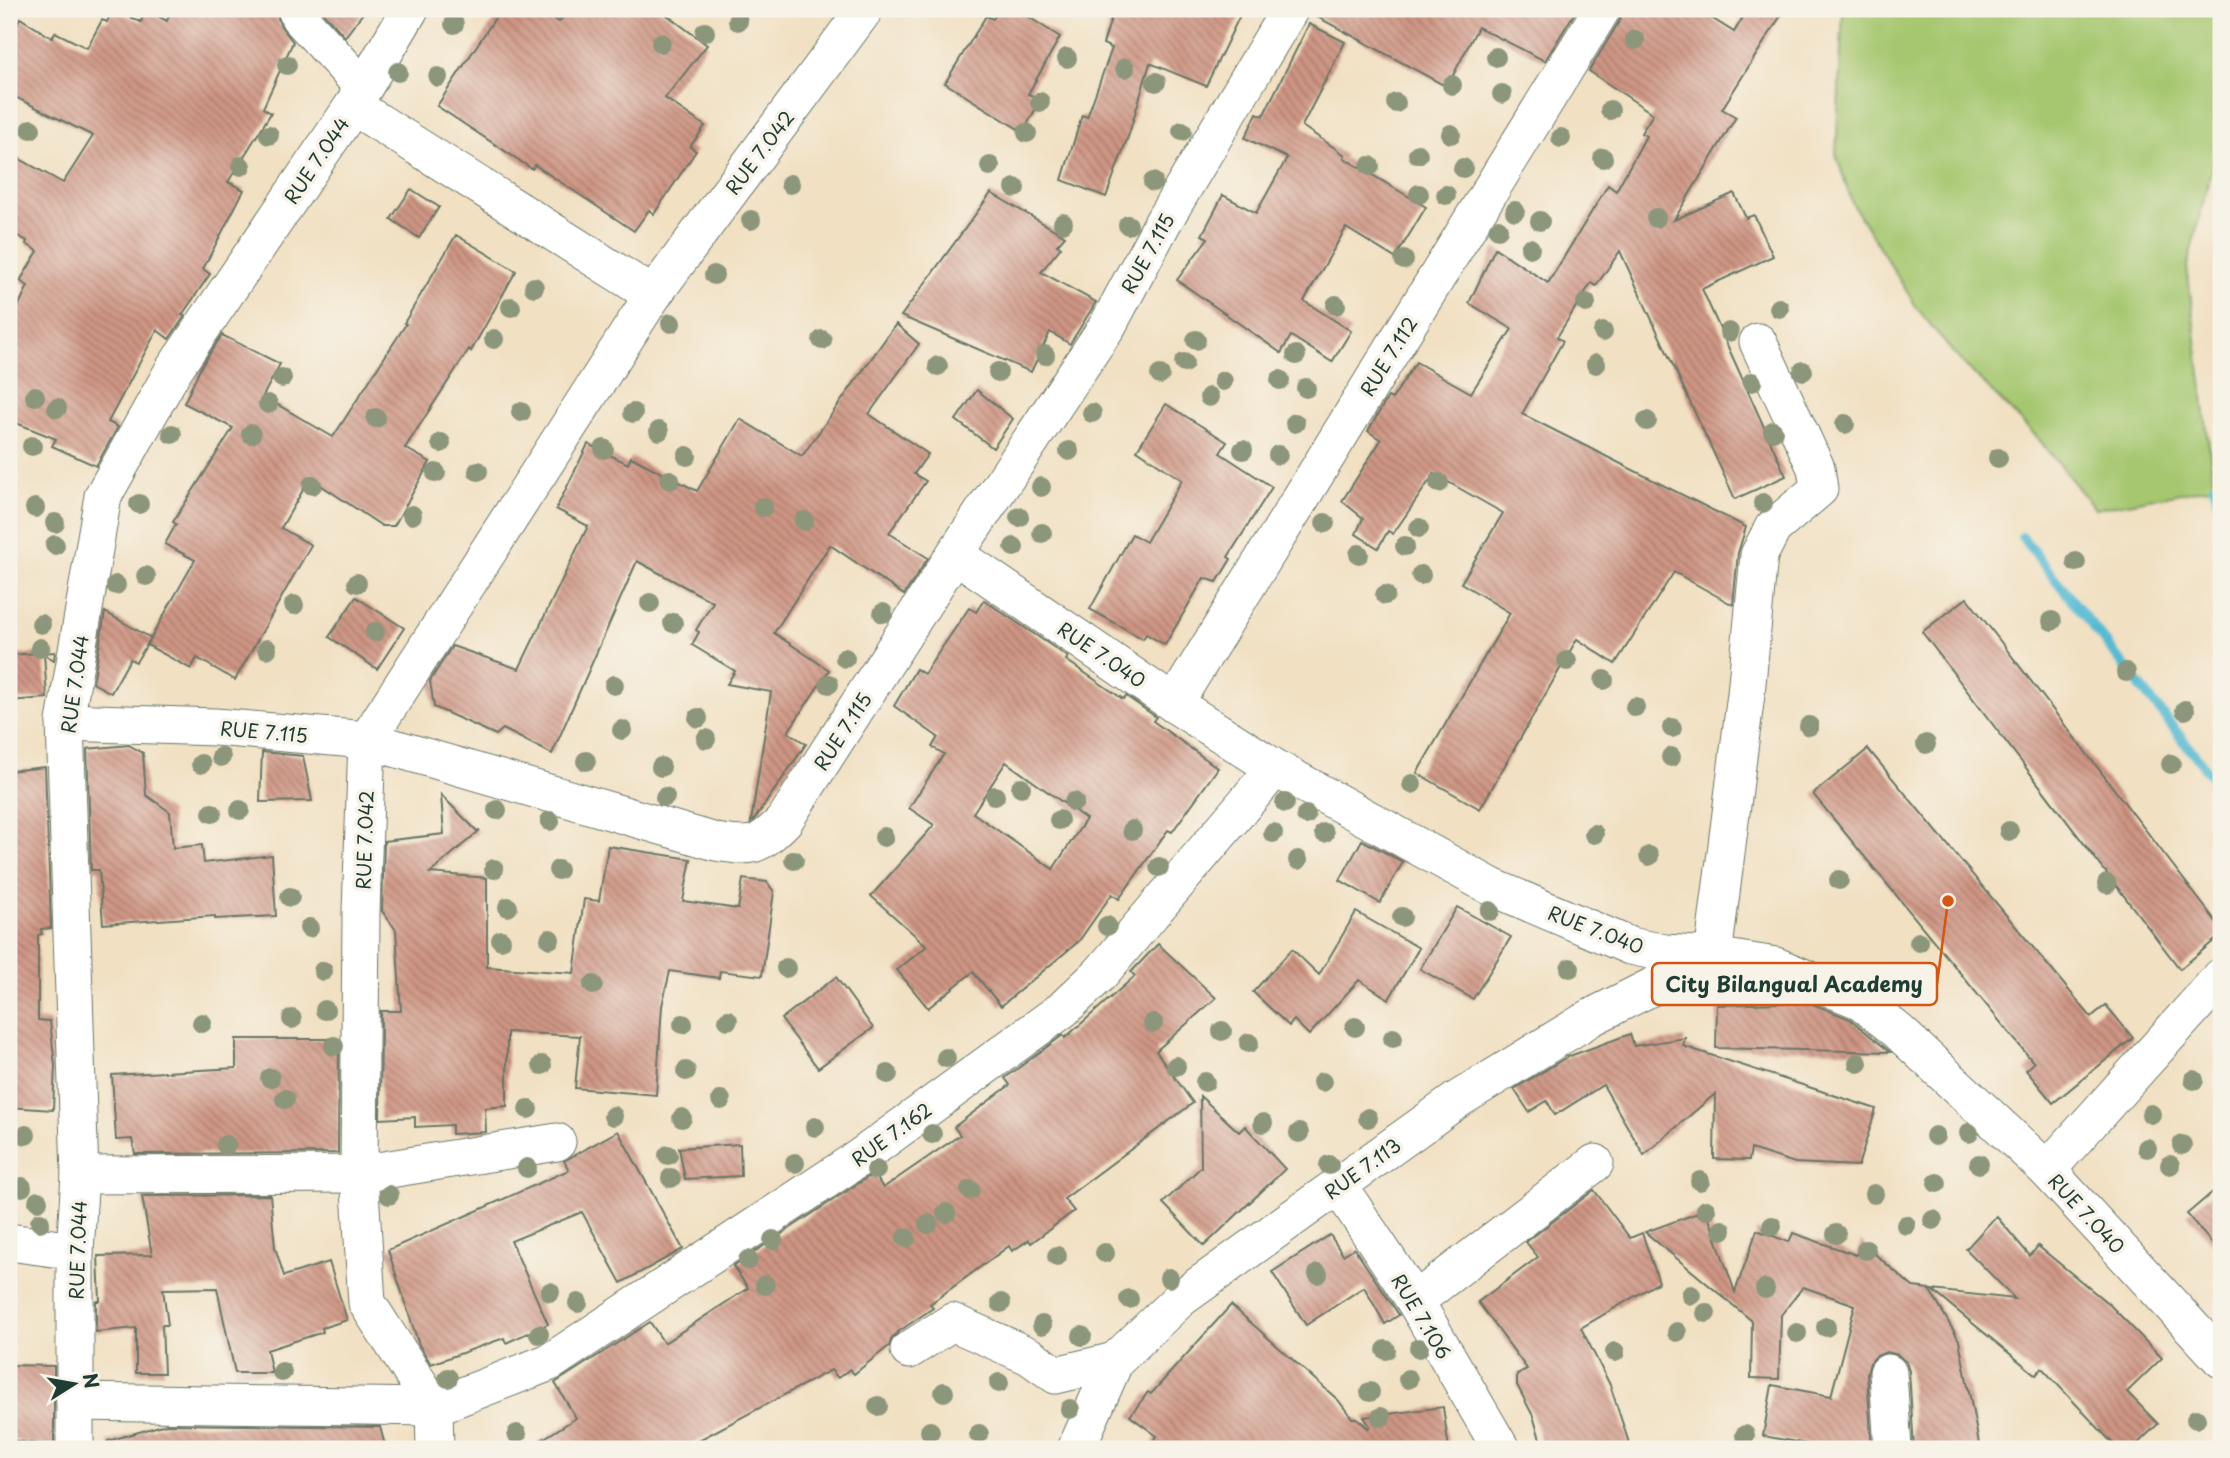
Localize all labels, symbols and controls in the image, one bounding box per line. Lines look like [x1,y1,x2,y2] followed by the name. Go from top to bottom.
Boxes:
[718,104,800,200] street label: RUE 7.042
[277,111,355,209] street label: RUE 7.044
[1113,208,1181,298] street label: RUE 7.115
[1353,311,1423,401] street label: RUE 7.112
[1052,614,1152,694] street label: RUE 7.040
[53,633,95,735] street label: RUE 7.044
[806,687,878,775] street label: RUE 7.115
[219,713,309,749] street label: RUE 7.115
[348,790,380,890] street label: RUE 7.042
[1544,898,1648,960] street label: RUE 7.040
[1652,963,1937,1005] callout: City Bilangual Academy
[1665,967,1923,999] text: City Bilangual Academy
[845,1095,937,1173] street label: RUE 7.162
[1318,1131,1406,1205] street label: RUE 7.113
[2042,1167,2132,1259] street label: RUE 7.040
[61,1200,93,1300] street label: RUE 7.044
[1385,1268,1459,1364] street label: RUE 7.106
[38,1350,108,1420] north arrow
[76,1371,107,1391] text: N

